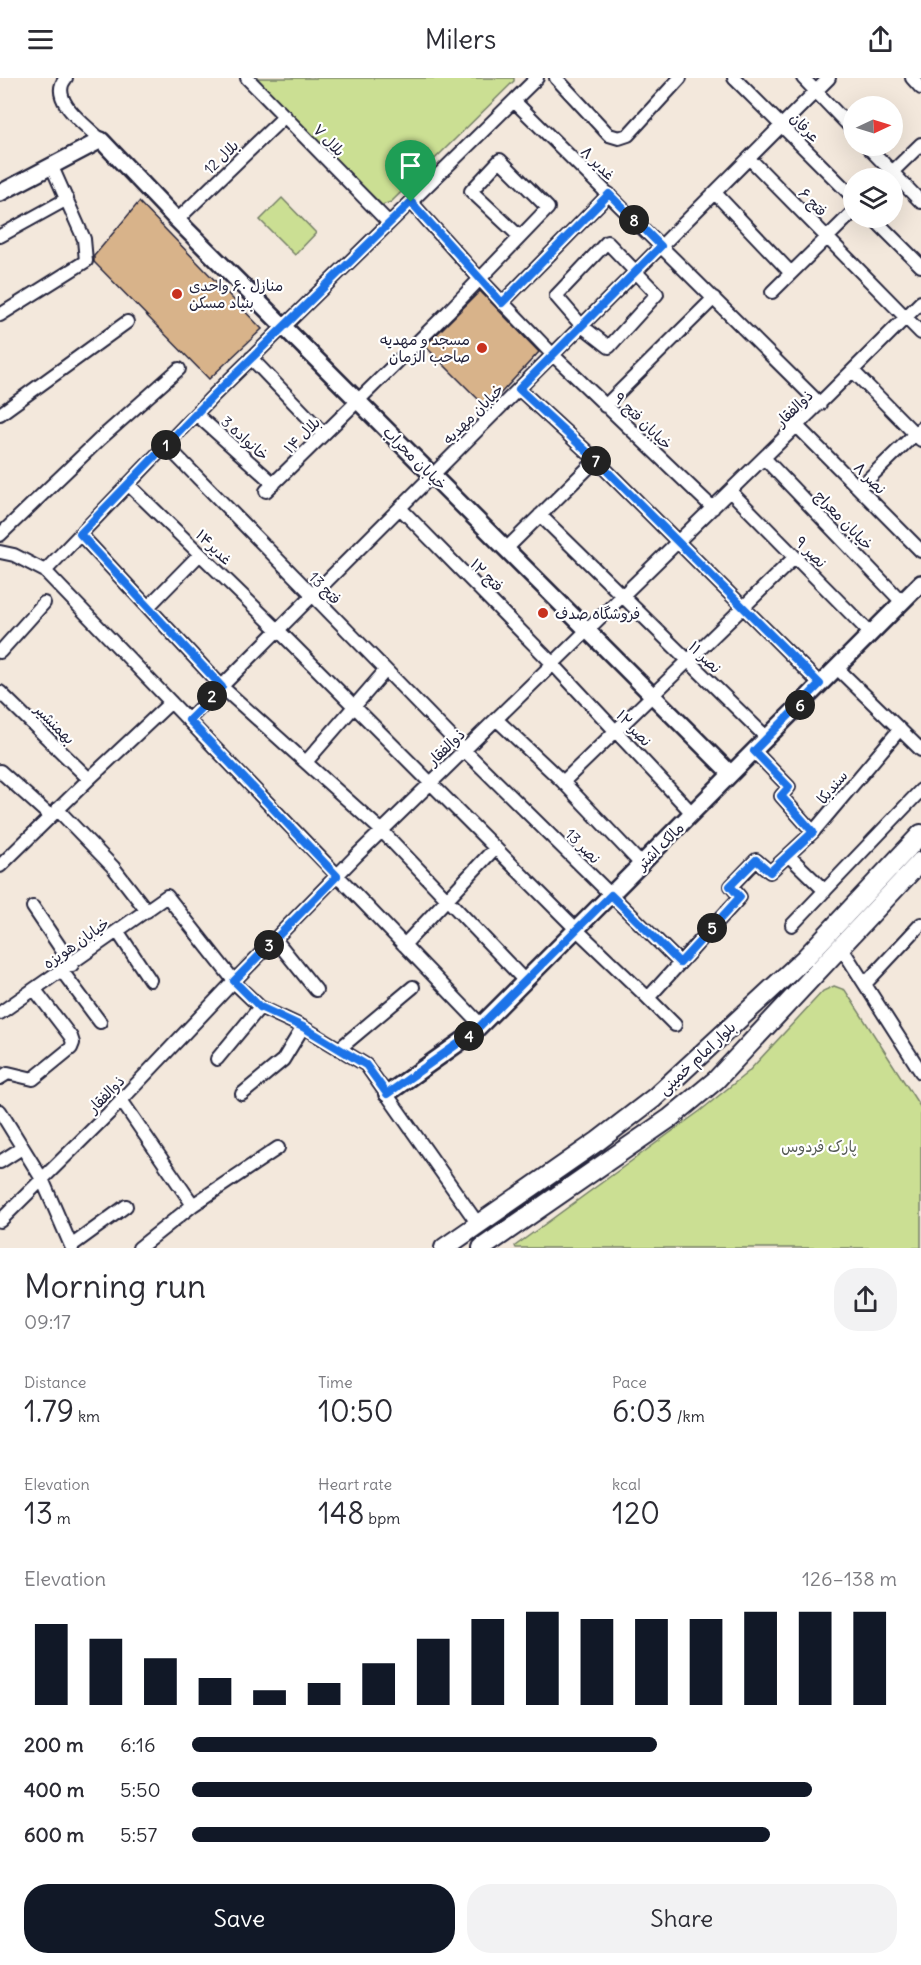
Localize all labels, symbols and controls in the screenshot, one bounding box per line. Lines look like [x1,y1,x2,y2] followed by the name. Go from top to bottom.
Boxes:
[425,22,496,56] text: Milers
[24,23,57,56] icon: menu
[864,23,897,56] icon: share
[843,96,903,156] north arrow
[843,96,903,228] map controls
[786,108,824,146] street label: عرفان
[309,120,349,160] street label: بلال ۷
[199,136,243,178] street label: بلال 12
[385,140,436,202] pin
[577,142,619,184] street label: غدیر ۸
[394,149,427,182] icon: arrive
[843,168,903,228] button: layers
[794,184,831,221] street label: فتح ۶
[619,205,649,235] pin: 8
[629,210,639,230] text: 8
[189,276,283,312] place label: منازل ۶۰ واحدی بنیاد مسکن
[170,287,184,301] marker: منازل ۶۰ واحدی بنیاد مسکن
[380,330,470,366] place label: مسجد و مهدیه صاحب الزمان
[475,341,489,355] marker: مسجد و مهدیه صاحب الزمان
[439,380,507,448] street label: خیابان مهدیه
[771,386,817,431] street label: ذوالفقار
[609,389,676,454] street label: خیابان فتح ۹
[217,412,273,464] street label: خانواده 3
[280,413,324,457] street label: بلال ۱۴
[379,422,451,494] street label: خیابان محراب
[151,430,181,460] pin: 1
[163,435,169,455] text: 1
[581,446,611,476] pin: 7
[592,451,600,471] text: 7
[850,458,890,498] street label: نصر ۸
[810,486,877,555] street label: خیابان معراج
[192,525,236,569] street label: غدیر۱۴
[791,532,831,572] street label: نصر ۹
[466,554,508,596] street label: فتح ۱۲
[304,568,345,609] street label: فتح 13
[555,604,640,623] place label: فروشگاه صدف
[536,606,550,620] marker: فروشگاه صدف
[685,637,725,677] street label: نصر ۱۱
[197,681,227,711] pin: 2
[208,686,216,706] text: 2
[785,690,815,720] pin: 6
[795,695,805,715] text: 6
[29,698,79,748] street label: بهمنشیر
[612,706,656,750] street label: نصر ۱۲
[423,725,469,770] street label: ذوالفقار
[812,766,852,808] street label: سندیکا
[631,818,688,875] street label: مالک اشتر
[561,824,605,868] street label: نصر 13
[39,913,113,973] street label: خیابان هویزه
[697,913,727,943] pin: 5
[707,918,717,938] text: 5
[254,930,284,960] pin: 3
[264,935,274,955] text: 3
[654,1017,741,1100] street label: بلوار امام خمینی
[454,1021,484,1051] pin: 4
[464,1026,474,1046] text: 4
[83,1071,128,1117] street label: ذوالفقار
[781,1137,857,1157] park label: پارک فردوس
[24,1265,206,1307] text: Morning run
[834,1268,897,1331] button: share
[24,1309,71,1334] text: 09:17
[24,1372,86,1392] text: Distance
[318,1372,353,1392] text: Time
[612,1372,647,1392] text: Pace
[24,1392,74,1430] text: 1.79
[318,1392,393,1430] text: 10:50
[612,1392,673,1430] text: 6:03
[74,1406,100,1426] text: km
[673,1406,705,1426] text: /km
[24,1474,90,1494] text: Elevation
[318,1474,392,1494] text: Heart rate
[612,1474,641,1494] text: kcal
[24,1494,53,1532] text: 13
[318,1494,365,1532] text: 148
[612,1494,660,1532] text: 120
[53,1508,71,1528] text: m
[365,1508,400,1528] text: bpm
[24,1566,106,1591] text: Elevation
[802,1566,897,1591] text: 126–138 m
[24,1732,84,1757] text: 200 m
[120,1732,156,1757] text: 6:16
[24,1777,84,1802] text: 400 m
[120,1777,161,1802] text: 5:50
[24,1822,84,1847] text: 600 m
[120,1822,157,1847] text: 5:57
[24,1884,455,1953] button: Save
[467,1884,897,1953] button: Share

